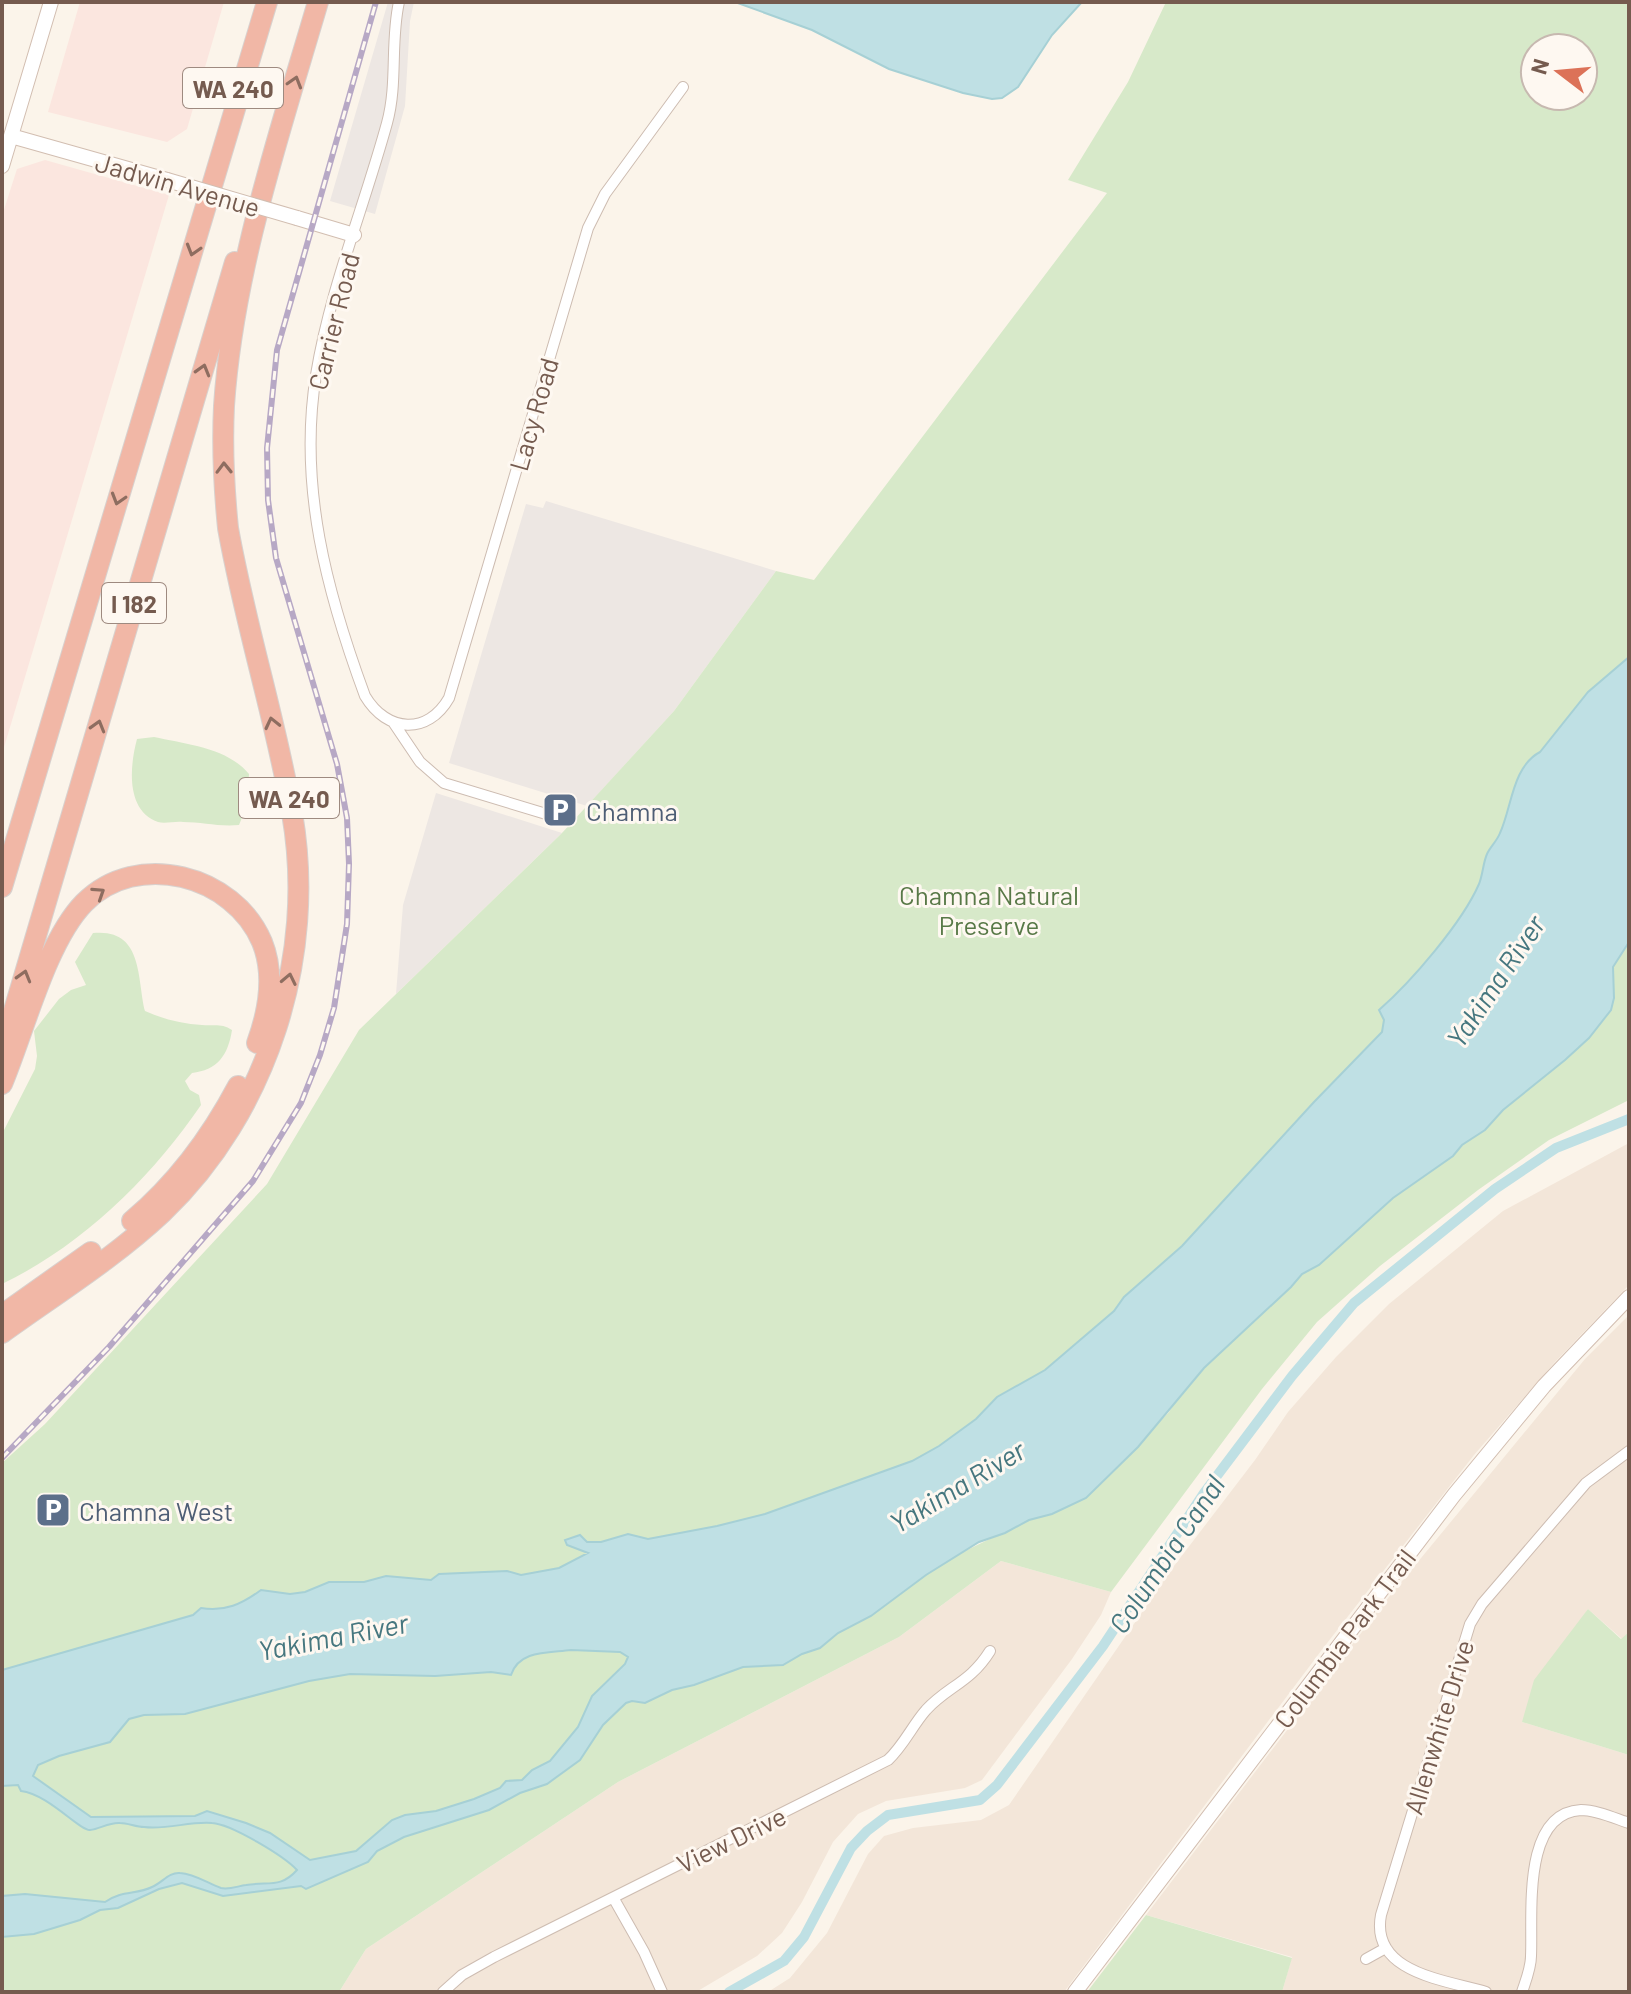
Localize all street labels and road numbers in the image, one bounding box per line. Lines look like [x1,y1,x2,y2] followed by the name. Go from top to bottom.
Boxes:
[183,68,283,108] road number: WA 240
[92,146,264,222] street label: Jadwin Avenue
[301,249,365,393] street label: Carrier Road
[502,354,564,474] street label: Lacy Road
[102,583,166,623] road number: I 182
[239,778,339,818] road number: WA 240
[1267,1543,1421,1733] street label: Columbia Park Trail
[1397,1636,1479,1818] street label: Allenwhite Drive
[671,1799,791,1879] street label: View Drive

